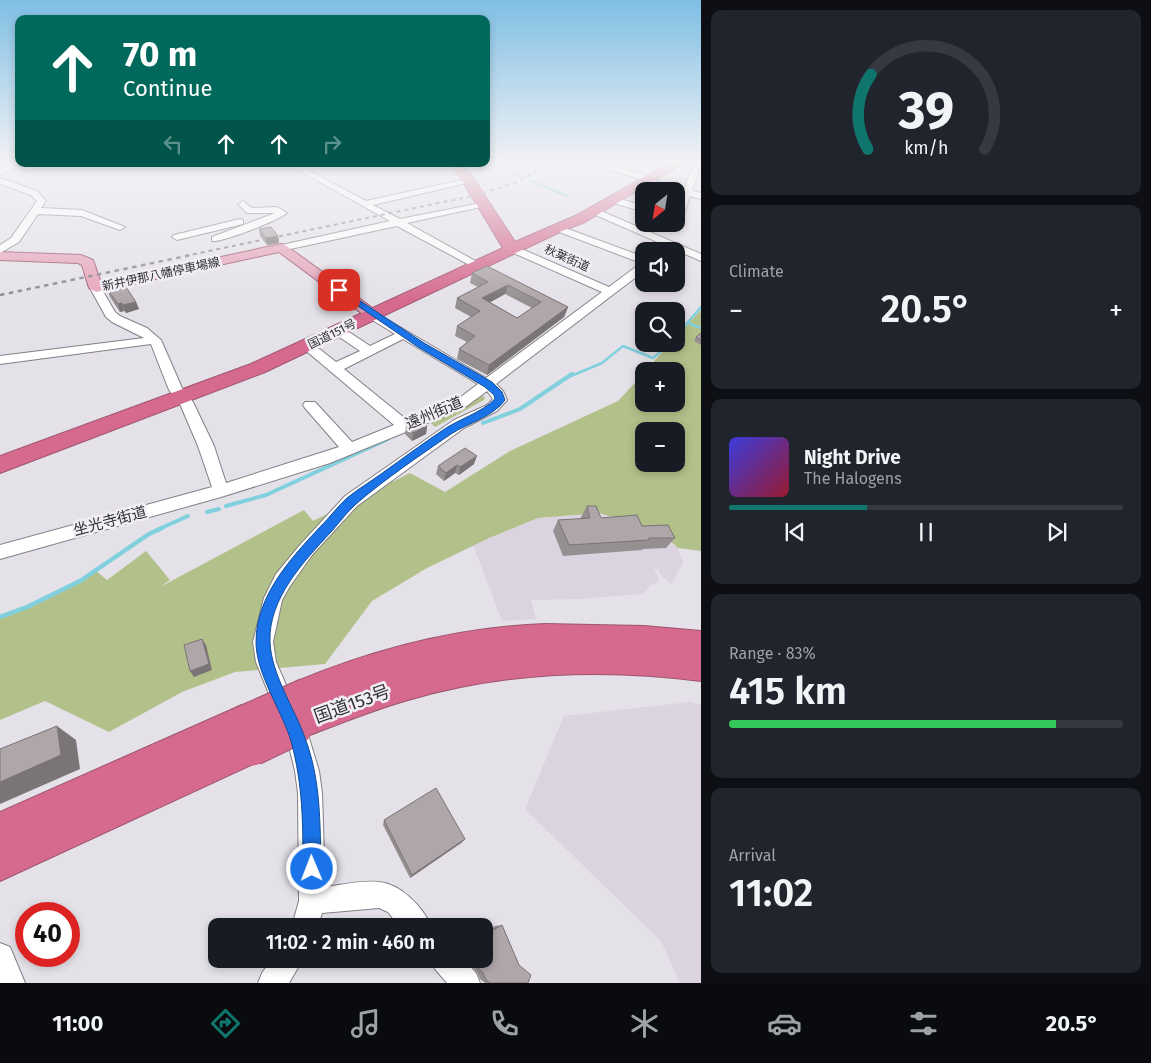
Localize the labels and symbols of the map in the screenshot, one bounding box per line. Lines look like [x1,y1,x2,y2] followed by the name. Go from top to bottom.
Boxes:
[635,182,685,232] north arrow
[542,242,592,274] street label: 秋葉街道
[101,255,221,293] street label: 新井伊那八幡停車場線
[318,269,360,311] pin
[306,316,358,352] street label: 国道151号
[403,393,465,433] street label: 遠州街道
[71,503,149,539] street label: 坐光寺街道
[311,680,393,728] street label: 国道153号
[285,842,337,894] position arrow
[15,902,80,967] speed limit sign: 40

